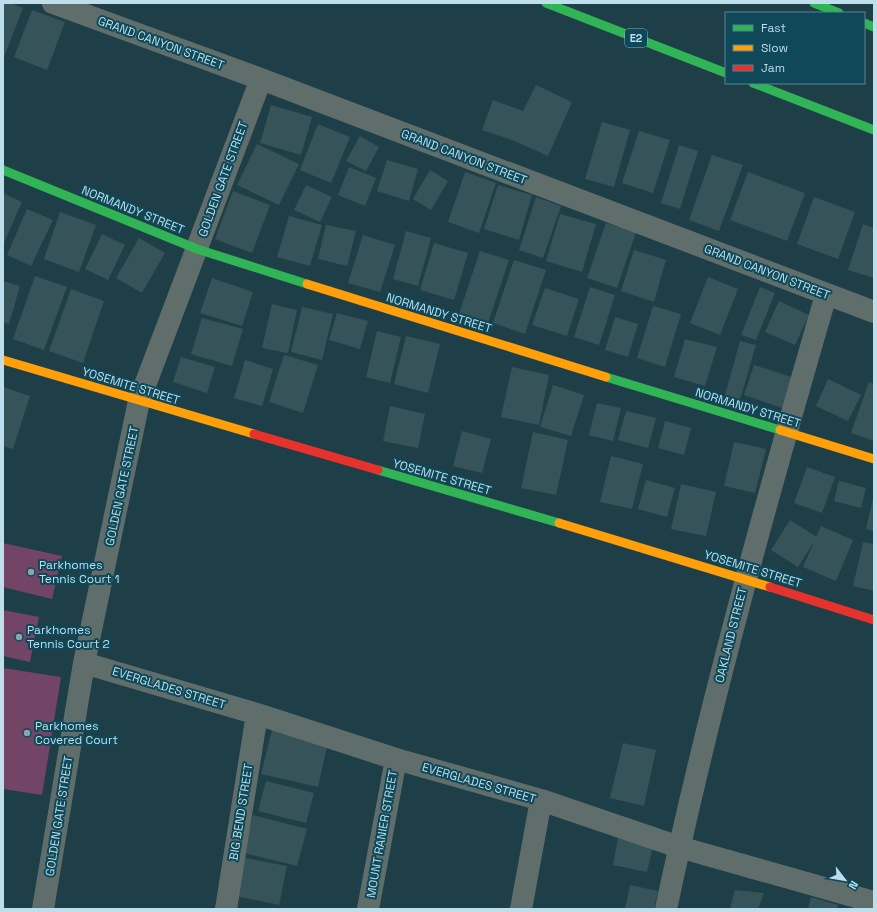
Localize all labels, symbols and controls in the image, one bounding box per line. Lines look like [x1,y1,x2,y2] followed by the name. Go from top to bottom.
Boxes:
[725,12,865,84] legend
[96,13,226,73] street label: GRAND CANYON STREET
[761,20,786,36] text: Fast
[625,29,647,47] road number: E2
[761,40,788,56] text: Slow
[761,60,785,76] text: Jam
[195,119,251,239] street label: GOLDEN GATE STREET
[399,126,529,188] street label: GRAND CANYON STREET
[79,182,187,238] street label: NORMANDY STREET
[702,241,832,303] street label: GRAND CANYON STREET
[384,289,494,337] street label: NORMANDY STREET
[80,364,182,408] street label: YOSEMITE STREET
[693,384,803,432] street label: NORMANDY STREET
[101,425,143,547] street label: GOLDEN GATE STREET
[391,455,493,499] street label: YOSEMITE STREET
[702,547,804,591] street label: YOSEMITE STREET
[39,557,120,587] place label: Parkhomes Tennis Court 1
[26,567,36,577] marker: Parkhomes Tennis Court 1
[711,585,751,685] street label: OAKLAND STREET
[27,622,110,652] place label: Parkhomes Tennis Court 2
[14,632,24,642] marker: Parkhomes Tennis Court 2
[110,663,228,713] street label: EVERGLADES STREET
[35,718,118,748] place label: Parkhomes Covered Court
[22,728,32,738] marker: Parkhomes Covered Court
[42,755,76,877] street label: GOLDEN GATE STREET
[420,759,538,807] street label: EVERGLADES STREET
[225,762,257,862] street label: BIG BEND STREET
[363,769,401,899] street label: MOUNT RANIER STREET
[825,860,865,900] north arrow
[846,878,861,892] text: N

